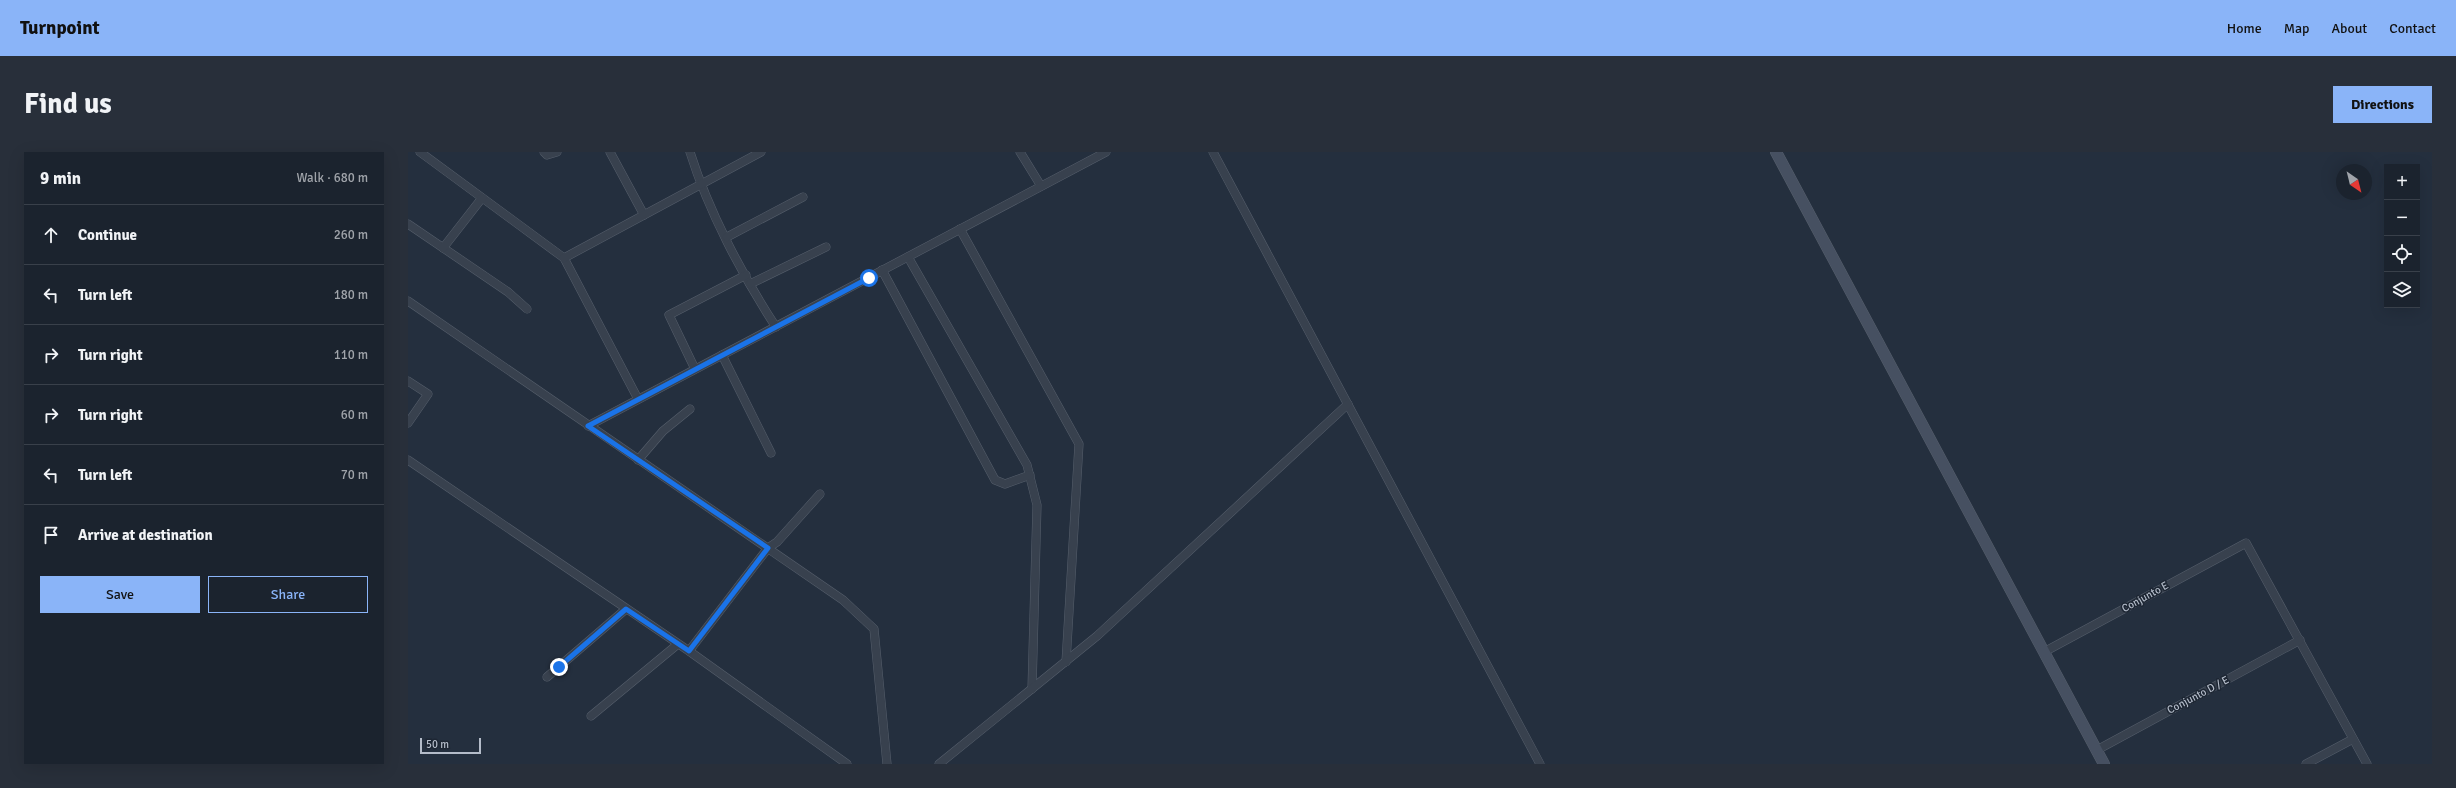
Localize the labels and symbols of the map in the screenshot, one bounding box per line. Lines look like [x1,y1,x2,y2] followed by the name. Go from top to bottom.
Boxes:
[2336,164,2372,200] north arrow
[860,269,878,287] route start
[2119,579,2171,615] street label: Conjunto E
[550,658,568,676] route end
[2165,673,2231,717] street label: Conjunto D / E
[420,736,481,755] scale bar

